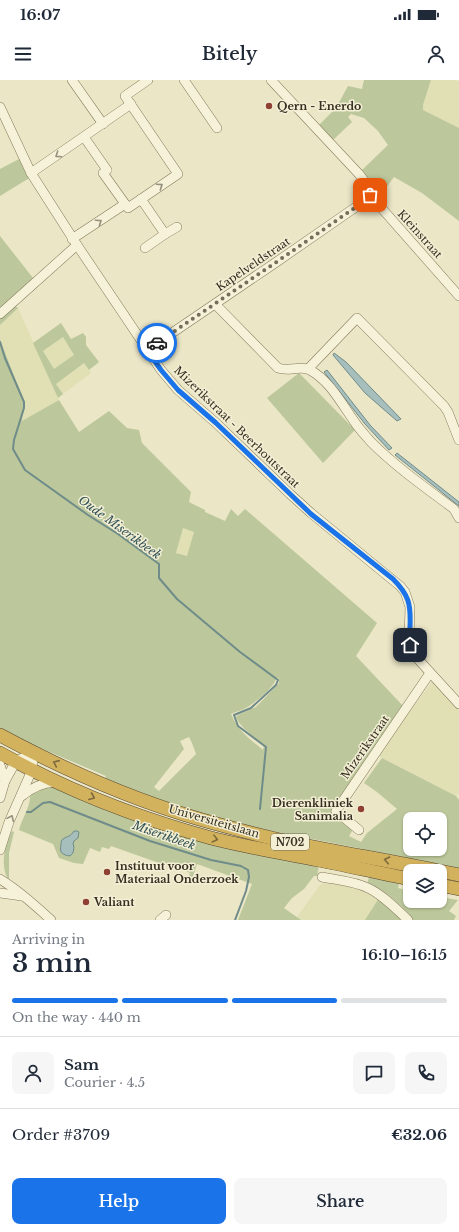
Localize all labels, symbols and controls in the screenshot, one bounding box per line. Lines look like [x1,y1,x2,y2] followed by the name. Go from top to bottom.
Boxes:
[20,5,60,24] text: 16:07
[12,43,34,65] icon: menu
[202,43,257,65] text: Bitely
[425,43,447,65] icon: person
[277,99,361,113] place label: Qern - Enerdo
[264,101,274,111] marker: Qern - Enerdo
[55,150,62,157] one-way arrow
[353,178,387,212] pin
[155,184,162,191] one-way arrow
[359,184,381,206] icon: bag
[395,207,446,262] street label: Kleinstraat
[94,220,101,227] one-way arrow
[213,234,293,294] street label: Kapelveldstraat
[137,323,177,363] courier
[146,332,168,354] icon: car
[171,363,303,491] street label: Mizerikstraat - Beerhoutstraat
[76,492,164,562] water label: Oude Miserikbeek
[393,628,427,662] pin
[399,634,421,656] icon: home
[338,712,393,782] street label: Mizerikstraat
[52,760,59,768] one-way arrow
[87,792,95,800] one-way arrow
[272,796,354,823] place label: Dierenkliniek Sanimalia
[167,801,261,841] street label: Universiteitslaan
[356,804,366,814] marker: Dierenkliniek Sanimalia
[403,812,447,908] map controls
[403,812,447,856] button: locate
[6,815,14,823] one-way arrow
[130,817,197,853] water label: Miserikbeek
[212,834,218,842] one-way arrow
[271,834,309,850] road number: N702
[384,857,390,865] one-way arrow
[115,859,239,886] place label: Instituut voor Materiaal Onderzoek
[403,864,447,908] button: layers
[102,867,112,877] marker: Instituut voor Materiaal Onderzoek
[93,895,135,909] place label: Valiant
[81,897,91,907] marker: Valiant
[12,931,85,948] text: Arriving in
[361,945,447,964] text: 16:10–16:15
[12,947,92,979] text: 3 min
[12,1009,141,1026] text: On the way · 440 m
[12,1052,54,1094] button: person
[353,1052,395,1094] button: chat
[405,1052,447,1094] button: phone
[64,1055,99,1074] text: Sam
[64,1074,145,1091] text: Courier · 4.5
[12,1125,110,1144] text: Order #3709
[391,1125,447,1144] text: €32.06
[12,1178,226,1224] button: Help
[234,1178,447,1224] button: Share

